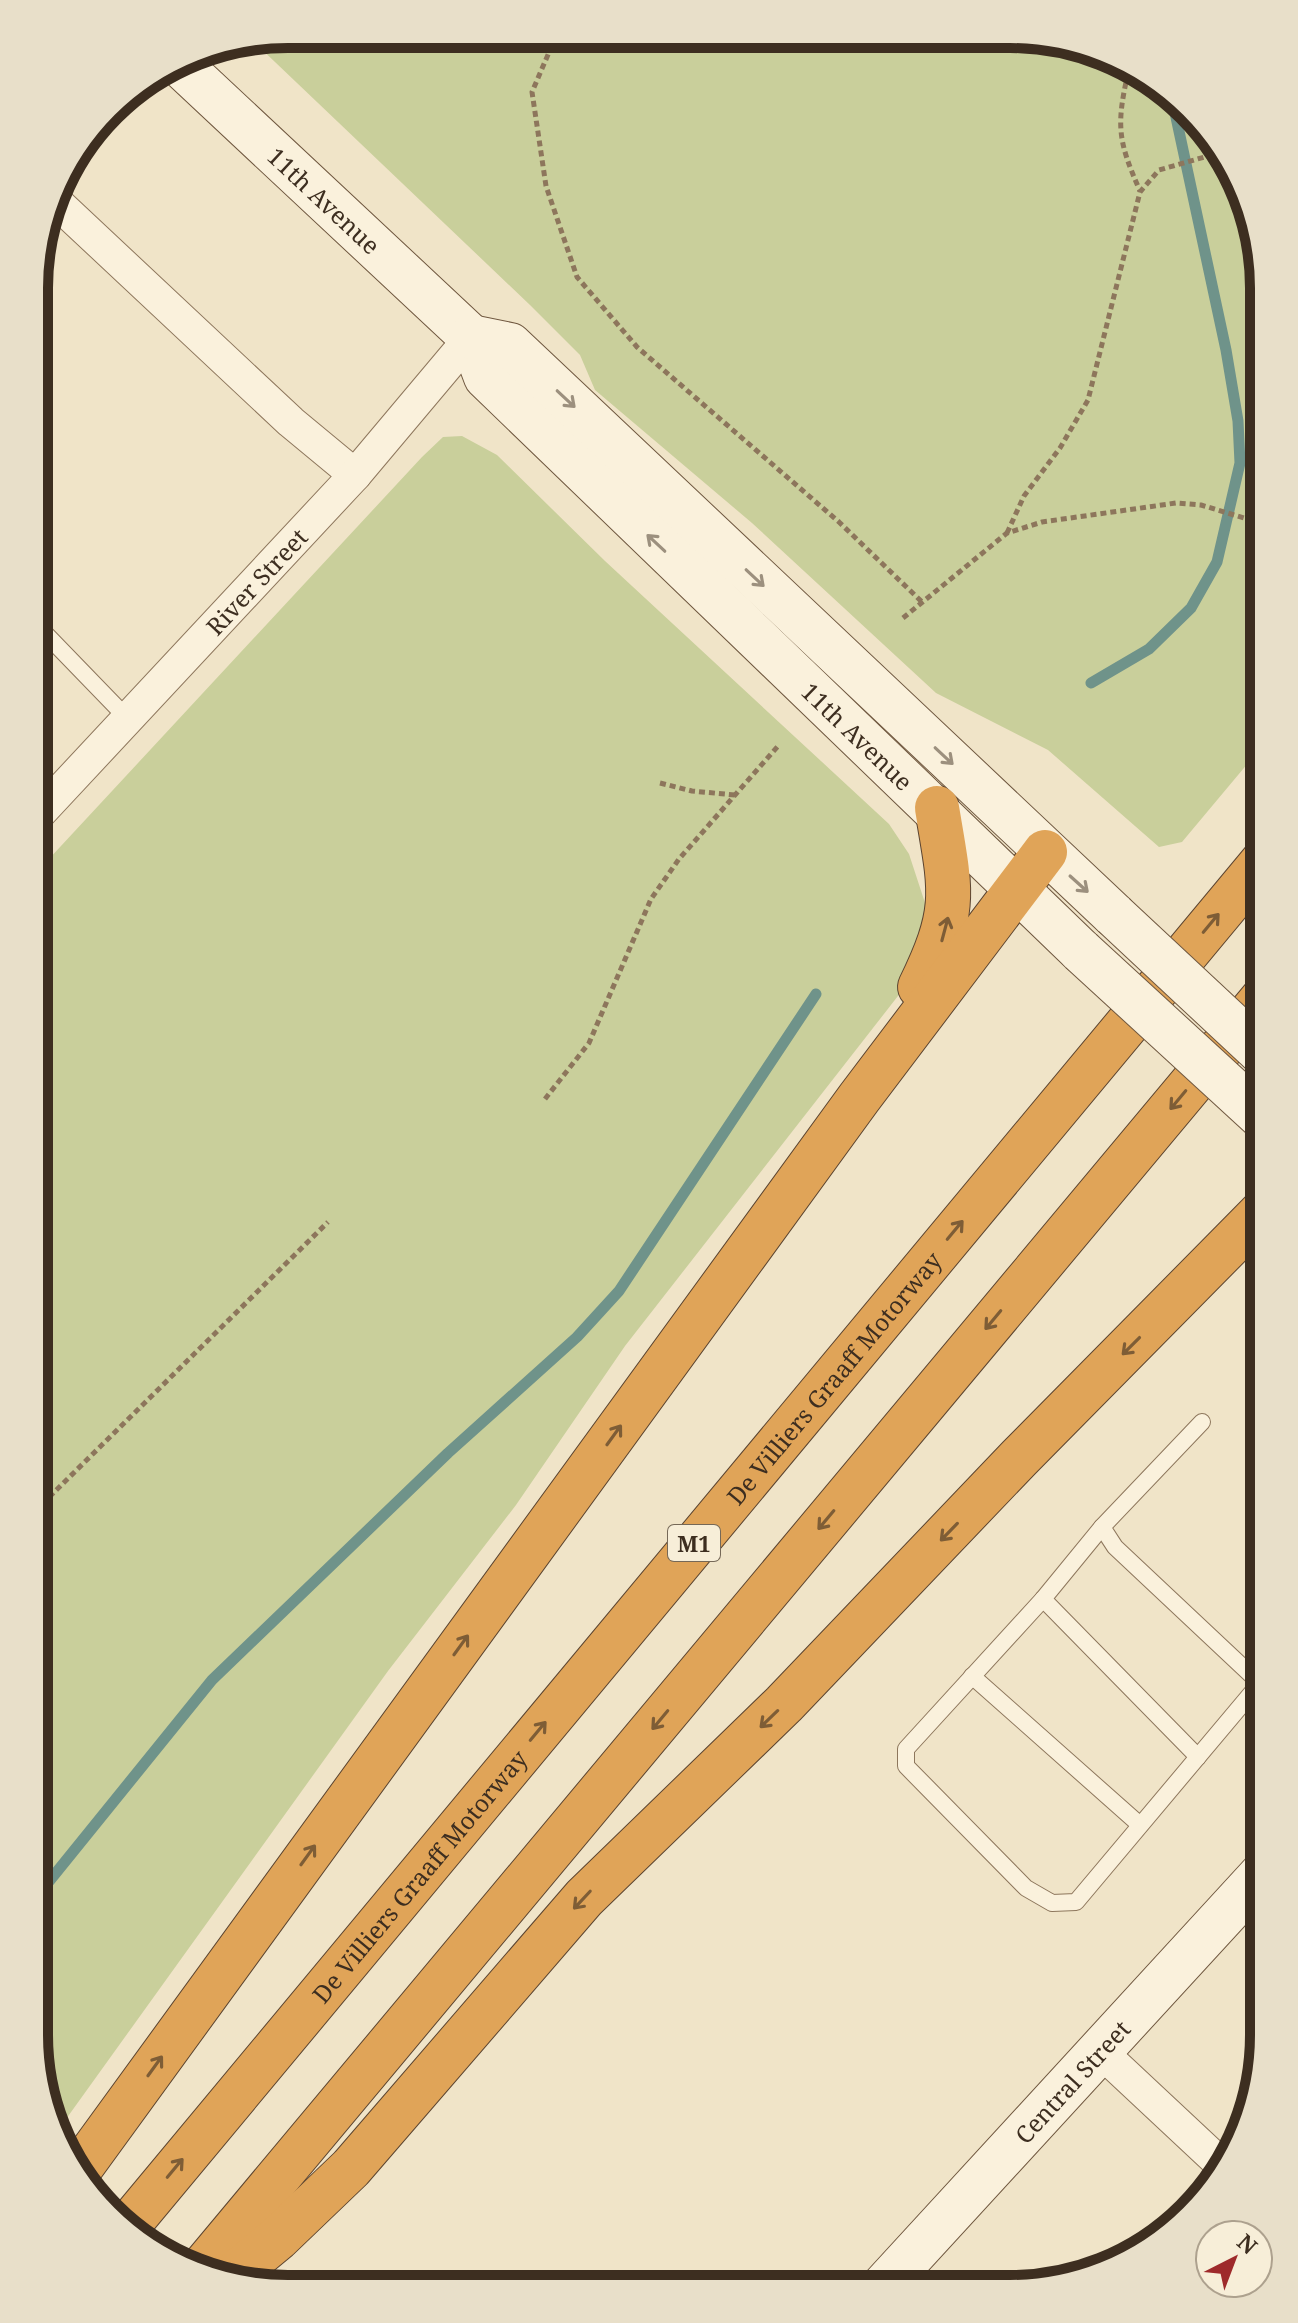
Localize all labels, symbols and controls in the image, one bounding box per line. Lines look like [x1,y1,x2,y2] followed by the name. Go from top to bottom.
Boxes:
[261,139,388,261] street label: 11th Avenue
[556,389,576,407] one-way arrow
[198,521,314,642] street label: River Street
[647,535,667,553] one-way arrow
[745,568,765,587] one-way arrow
[795,674,921,797] street label: 11th Avenue
[934,747,954,766] one-way arrow
[1069,874,1089,892] one-way arrow
[1202,912,1220,933] one-way arrow
[938,916,953,942] one-way arrow
[1169,1089,1187,1110] one-way arrow
[946,1220,964,1241] one-way arrow
[718,1244,949,1511] street label: De Villiers Graaff Motorway
[984,1309,1002,1330] one-way arrow
[1121,1337,1141,1356] one-way arrow
[605,1424,622,1446] one-way arrow
[817,1509,835,1529] one-way arrow
[939,1522,958,1542] one-way arrow
[668,1525,720,1561] road number: M1
[452,1635,469,1656] one-way arrow
[651,1709,669,1729] one-way arrow
[760,1709,779,1728] one-way arrow
[529,1721,547,1741] one-way arrow
[304,1742,534,2009] street label: De Villiers Graaff Motorway
[300,1845,316,1867] one-way arrow
[574,1890,592,1910] one-way arrow
[1007,2012,1137,2150] street label: Central Street
[147,2055,163,2077] one-way arrow
[166,2158,184,2179] one-way arrow
[1194,2219,1274,2299] north arrow
[1232,2226,1265,2260] text: N

